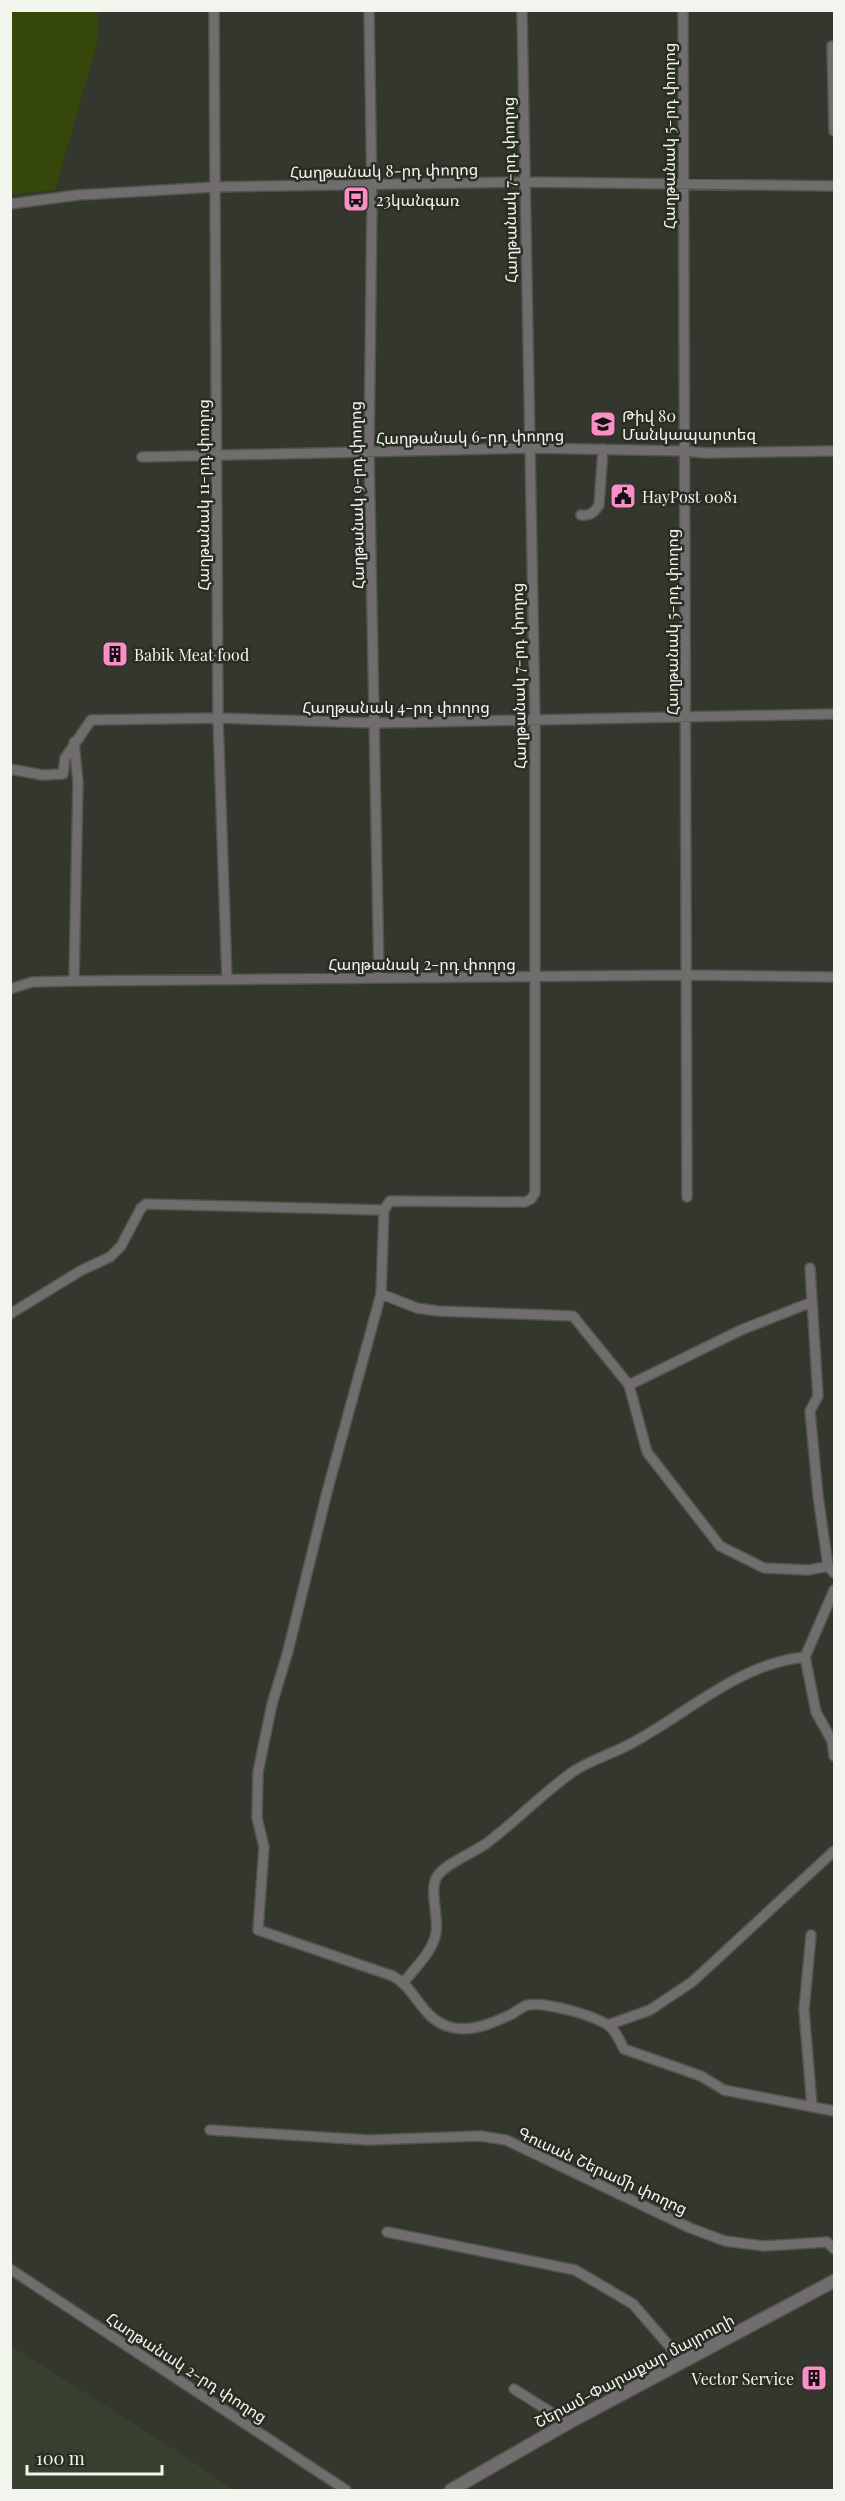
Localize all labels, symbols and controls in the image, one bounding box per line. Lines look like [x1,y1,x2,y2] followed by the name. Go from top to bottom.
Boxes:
[658,43,679,229] street label: Հաղթանակ 5-րդ փողոց
[497,97,521,283] street label: Հաղթանակ 7-րդ փողոց
[290,158,478,182] street label: Հաղթանակ 8-րդ փողոց
[341,184,371,214] bus stop icon: 23կանգառ
[376,189,460,210] place label: 23կանգառ
[192,399,213,591] street label: Հաղթանակ 11-րդ փողոց
[344,401,368,589] street label: Հաղթանակ 9-րդ փողոց
[622,405,757,444] place label: Թիվ 80 Մանկապարտեզ
[588,409,618,439] school or university icon: Թիվ 80 Մանկապարտեզ
[376,424,564,448] street label: Հաղթանակ 6-րդ փողոց
[608,481,638,511] public building icon: HayPost 0081
[642,486,738,507] place label: HayPost 0081
[661,529,682,715] street label: Հաղթանակ 5-րդ փողոց
[506,583,530,769] street label: Հաղթանակ 7-րդ փողոց
[100,639,130,669] building icon: Babik Meat food
[134,644,249,665] place label: Babik Meat food
[302,696,490,717] street label: Հաղթանակ 4-րդ փողոց
[328,953,516,974] street label: Հաղթանակ 2-րդ փողոց
[515,2121,691,2219] street label: Գուսան Շերամի փողոց
[103,2307,271,2427] street label: Հաղթանակ 2-րդ փողոց
[530,2308,738,2432] street label: Շերամ-Փարաքար մայրուղի
[799,2363,829,2393] building icon: Vector Service
[691,2368,794,2389] place label: Vector Service
[27,2438,162,2476] scale bar
[36,2446,85,2470] text: 100 m

